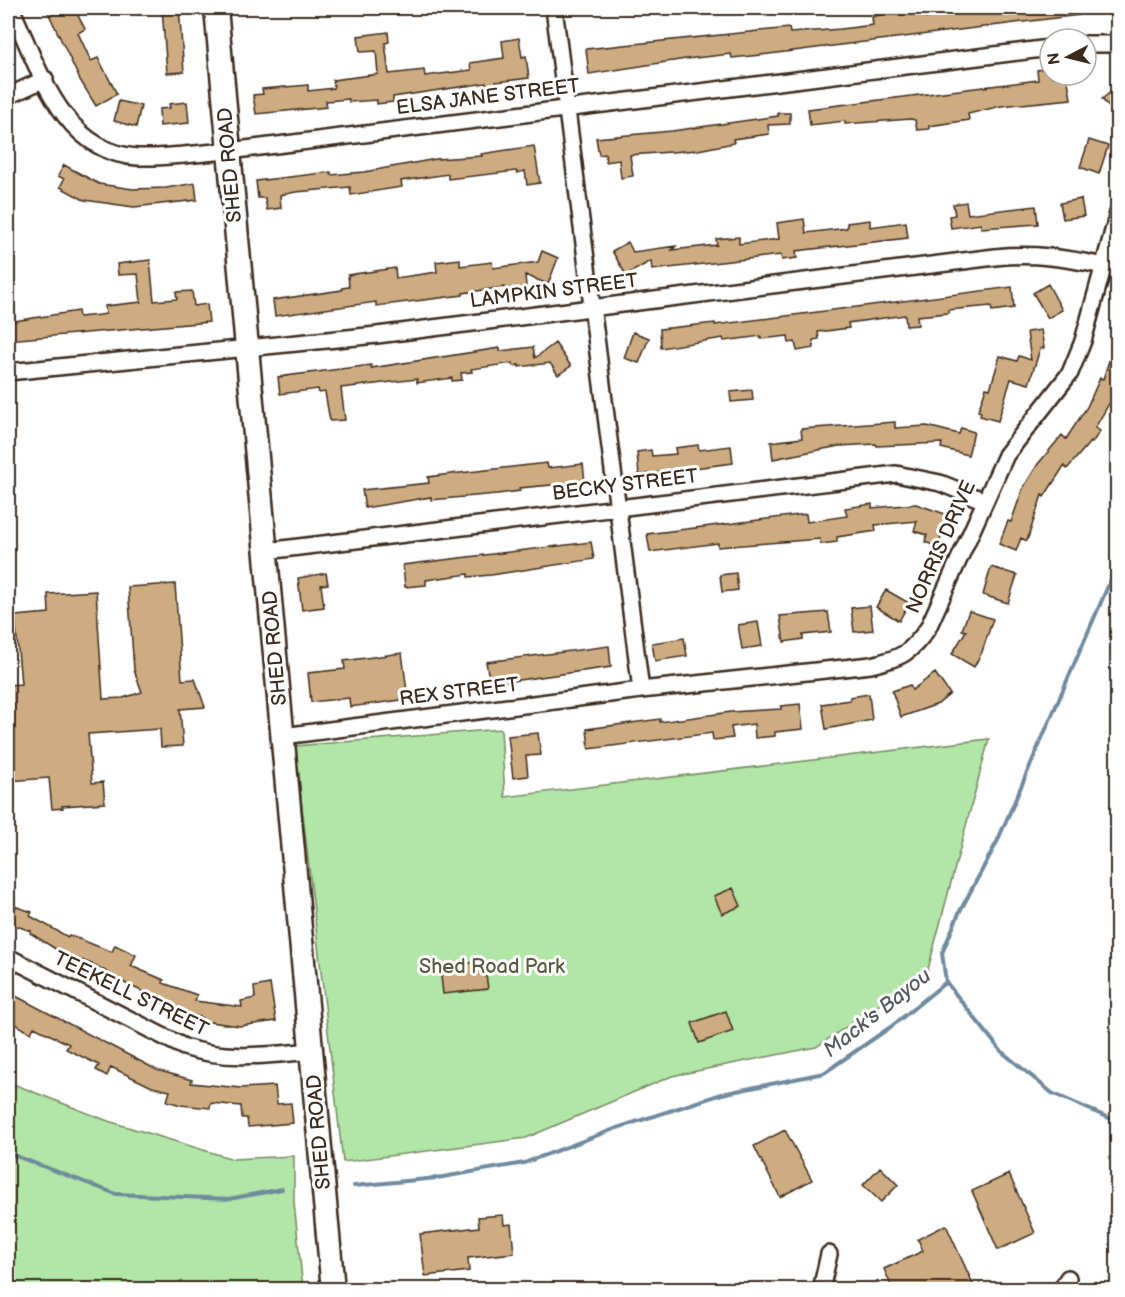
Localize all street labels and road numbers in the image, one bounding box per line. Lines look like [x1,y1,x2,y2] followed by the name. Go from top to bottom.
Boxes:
[395,74,581,120] street label: ELSA JANE STREET
[213,106,247,224] street label: SHED ROAD
[469,269,639,313] street label: LAMPKIN STREET
[551,464,699,506] street label: BECKY STREET
[901,477,981,617] street label: NORRIS DRIVE
[258,589,292,707] street label: SHED ROAD
[398,673,520,711] street label: REX STREET
[50,946,212,1042] street label: TEEKELL STREET
[302,1073,336,1191] street label: SHED ROAD

